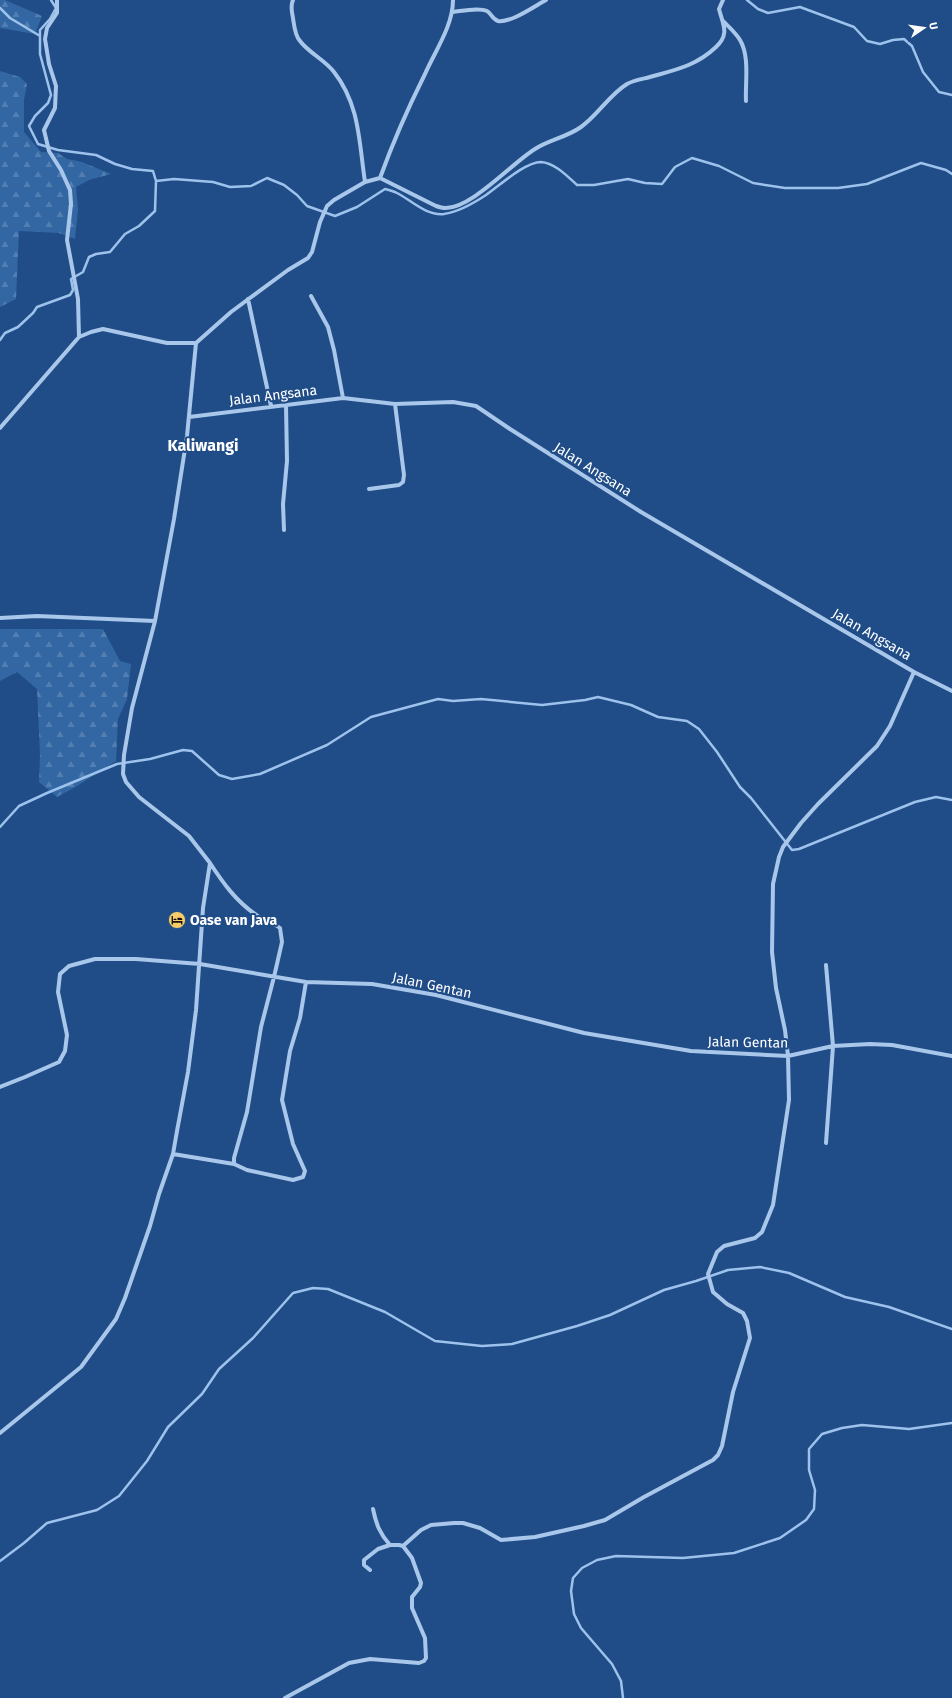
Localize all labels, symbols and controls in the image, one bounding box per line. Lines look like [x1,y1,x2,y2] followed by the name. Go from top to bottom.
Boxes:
[904,8,944,48] north arrow
[926,21,940,31] text: U
[228,382,318,409] street label: Jalan Angsana
[168,436,238,455] district label: Kaliwangi
[551,439,635,500] street label: Jalan Angsana
[829,605,914,664] street label: Jalan Angsana
[167,910,187,930] hotel icon: Oase van Java
[190,912,278,929] place label: Oase van Java
[391,969,473,1002] street label: Jalan Gentan
[707,1033,789,1052] street label: Jalan Gentan

